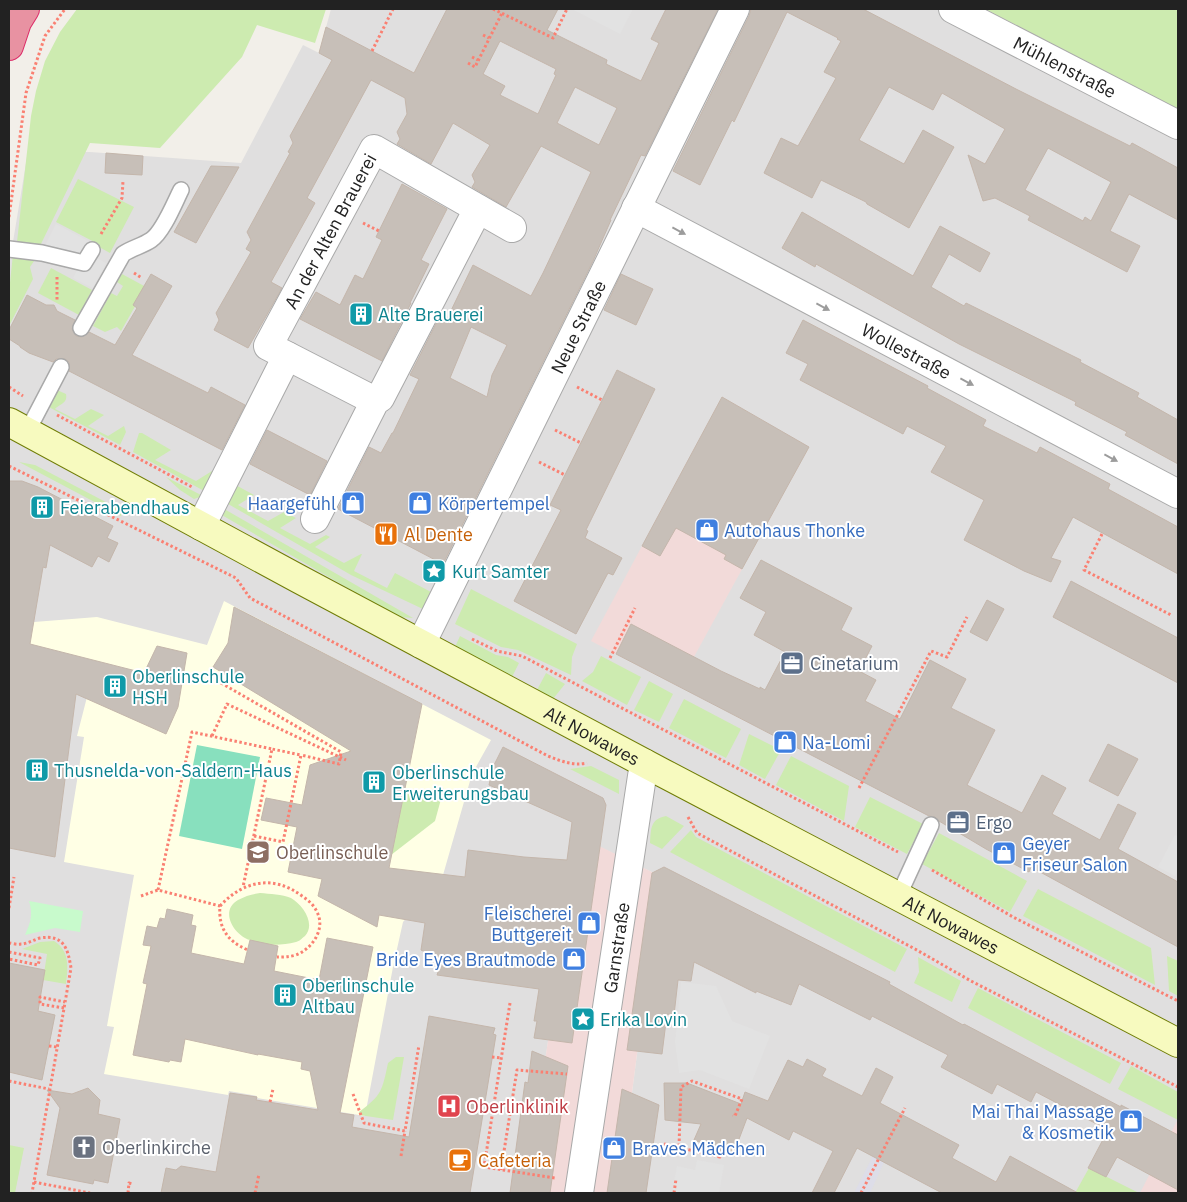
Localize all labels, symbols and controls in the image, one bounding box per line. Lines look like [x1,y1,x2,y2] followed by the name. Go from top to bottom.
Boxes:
[1010,31,1120,103] street label: Mühlenstraße
[279,149,381,313] street label: An der Alten Brauerei
[672,227,687,235] one-way arrow
[545,276,611,377] street label: Neue Straße
[348,301,374,327] building icon: Alte Brauerei
[378,303,484,326] place label: Alte Brauerei
[816,303,830,311] one-way arrow
[858,318,955,384] street label: Wollestraße
[960,378,974,387] one-way arrow
[1103,454,1118,462] one-way arrow
[340,490,366,516] shop icon: Haargefühl
[407,490,433,516] shop icon: Körpertempel
[247,492,336,515] place label: Haargefühl
[438,492,550,515] place label: Körpertempel
[29,494,55,520] building icon: Feierabendhaus
[60,496,190,519] place label: Feierabendhaus
[694,517,720,543] shop icon: Autohaus Thonke
[724,519,865,542] place label: Autohaus Thonke
[373,521,399,547] restaurant icon: Al Dente
[404,523,473,546] place label: Al Dente
[421,558,447,584] place icon: Kurt Samter
[452,560,550,583] place label: Kurt Samter
[779,650,805,676] office icon: Cinetarium
[810,652,899,675] place label: Cinetarium
[132,665,244,709] place label: Oberlinschule HSH
[102,673,128,699] building icon: Oberlinschule HSH
[540,700,644,770] street label: Alt Nowawes
[772,729,798,755] shop icon: Na-Lomi
[802,731,871,754] place label: Na-Lomi
[24,757,50,783] building icon: Thusnelda-von-Saldern-Haus
[54,759,292,782] place label: Thusnelda-von-Saldern-Haus
[392,761,529,805] place label: Oberlinschule Erweiterungsbau
[361,769,387,795] building icon: Oberlinschule Erweiterungsbau
[945,809,971,835] office icon: Ergo
[976,811,1012,834] place label: Ergo
[1022,832,1128,876] place label: Geyer Friseur Salon
[245,839,271,865] school or university icon: Oberlinschule
[991,840,1017,866] shop icon: Geyer Friseur Salon
[276,841,388,864] place label: Oberlinschule
[900,890,1003,959] street label: Alt Nowawes
[598,901,634,995] street label: Garnstraße
[484,902,572,946] place label: Fleischerei Buttgereit
[576,910,602,936] shop icon: Fleischerei Buttgereit
[561,946,587,972] shop icon: Bride Eyes Brautmode
[376,948,556,971] place label: Bride Eyes Brautmode
[302,974,414,1018] place label: Oberlinschule Altbau
[272,982,298,1008] building icon: Oberlinschule Altbau
[570,1006,596,1032] place icon: Erika Lovin
[600,1008,687,1031] place label: Erika Lovin
[436,1093,462,1119] hospital icon: Oberlinklinik
[466,1095,569,1118] place label: Oberlinklinik
[972,1100,1115,1144] place label: Mai Thai Massage & Kosmetik
[1118,1108,1144,1134] shop icon: Mai Thai Massage & Kosmetik
[71,1134,97,1160] church icon: Oberlinkirche
[601,1135,627,1161] shop icon: Braves Mädchen
[102,1136,211,1159] place label: Oberlinkirche
[632,1137,765,1160] place label: Braves Mädchen
[447,1147,473,1173] cafe icon: Cafeteria
[478,1149,552,1172] place label: Cafeteria

